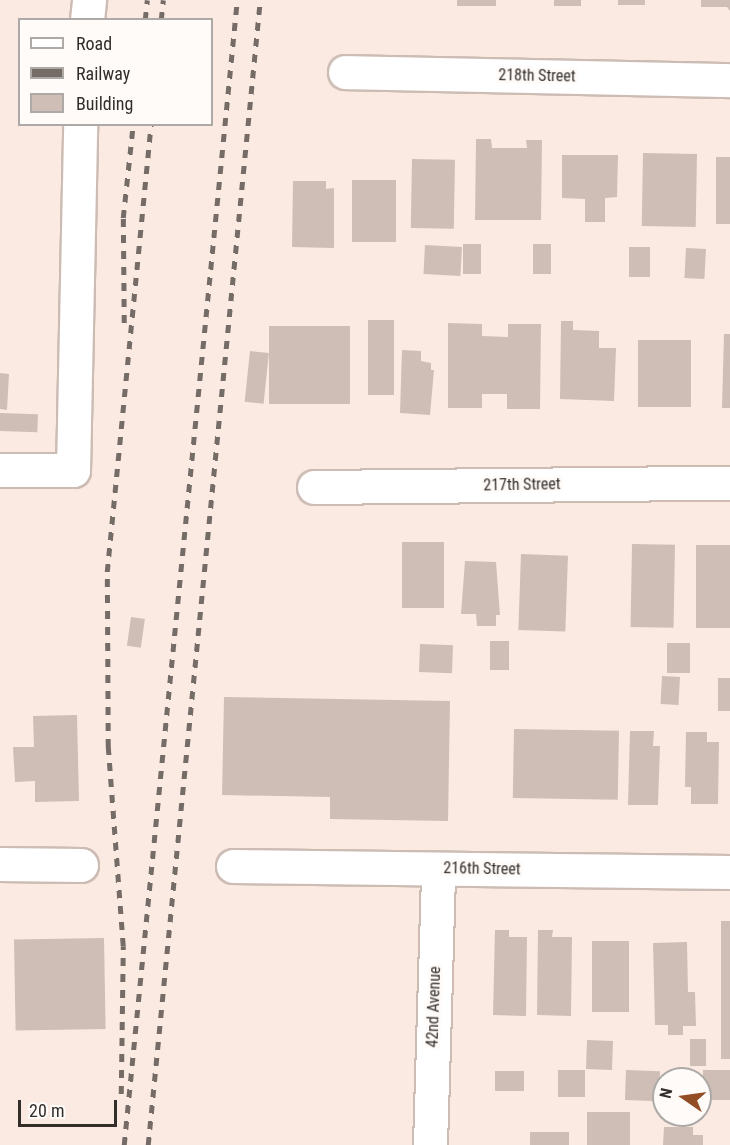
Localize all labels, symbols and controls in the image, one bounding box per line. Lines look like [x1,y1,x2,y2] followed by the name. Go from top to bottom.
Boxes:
[18,18,213,126] legend
[76,33,112,54] text: Road
[76,63,130,84] text: Railway
[498,66,576,86] street label: 218th Street
[76,93,133,114] text: Building
[483,475,561,495] street label: 217th Street
[443,859,521,879] street label: 216th Street
[423,966,445,1048] street label: 42nd Avenue
[652,1067,712,1127] north arrow
[656,1086,676,1100] text: N
[21,1088,120,1126] scale bar
[29,1100,64,1121] text: 20 m

